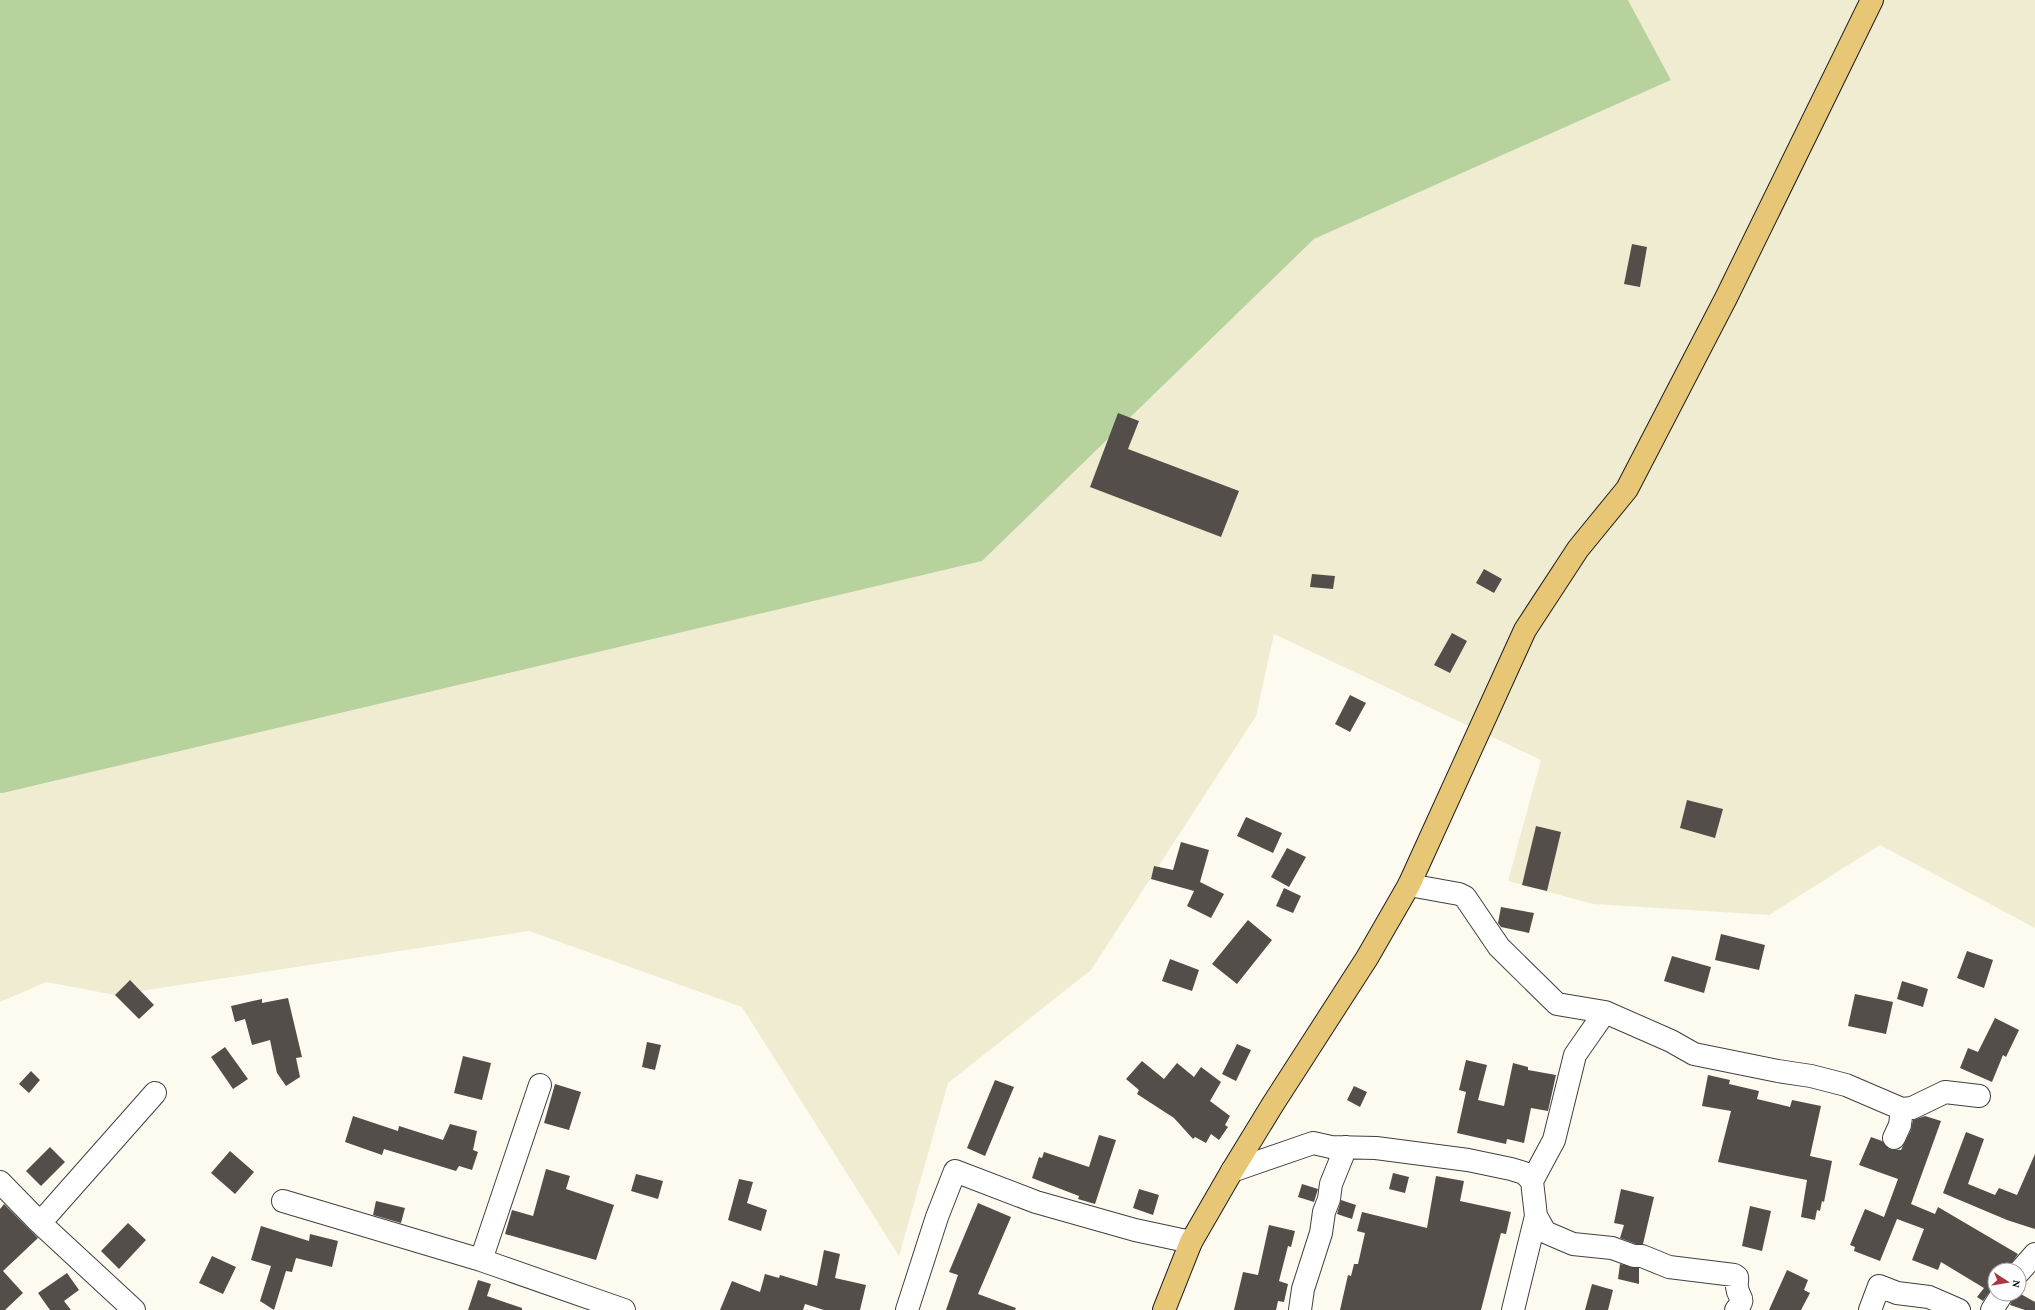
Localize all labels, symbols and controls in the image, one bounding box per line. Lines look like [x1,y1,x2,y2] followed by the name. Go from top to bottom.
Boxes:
[1987,1262,2027,1302] north arrow
[2010,1279,2023,1289] text: N

